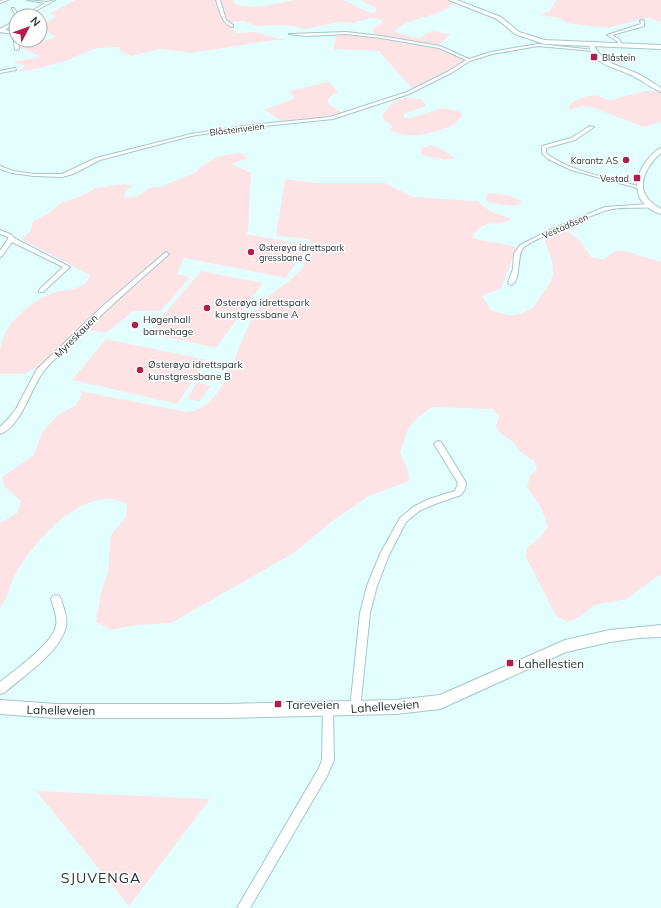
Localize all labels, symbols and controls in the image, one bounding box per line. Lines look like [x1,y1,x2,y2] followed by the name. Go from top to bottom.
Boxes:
[8,8,48,48] north arrow
[28,14,44,29] text: N
[589,52,599,62] marker: Blåstein
[602,52,636,63] place label: Blåstein
[209,120,265,138] street label: Blåsteinveien
[571,155,618,166] place label: Karantz AS
[621,155,631,165] marker: Karantz AS
[600,173,629,184] place label: Vestad
[632,173,642,183] marker: Vestad
[540,211,590,241] street label: Vestadåsen
[259,242,344,263] place label: Østerøya idrettspark gressbane C
[246,247,256,257] marker: Østerøya idrettspark gressbane C
[215,296,310,321] place label: Østerøya idrettspark kunstgressbane A
[202,303,212,313] marker: Østerøya idrettspark kunstgressbane A
[52,311,101,360] street label: Myreskauen
[143,313,193,338] place label: Høgenhall barnehage
[130,320,140,330] marker: Høgenhall barnehage
[148,358,243,383] place label: Østerøya idrettspark kunstgressbane B
[135,365,145,375] marker: Østerøya idrettspark kunstgressbane B
[518,656,584,671] place label: Lahellestien
[505,658,515,668] marker: Lahellestien
[350,696,420,716] street label: Lahelleveien
[286,697,340,712] place label: Tareveien
[273,699,283,709] marker: Tareveien
[27,702,95,718] street label: Lahelleveien
[61,869,141,887] district label: SJUVENGA

